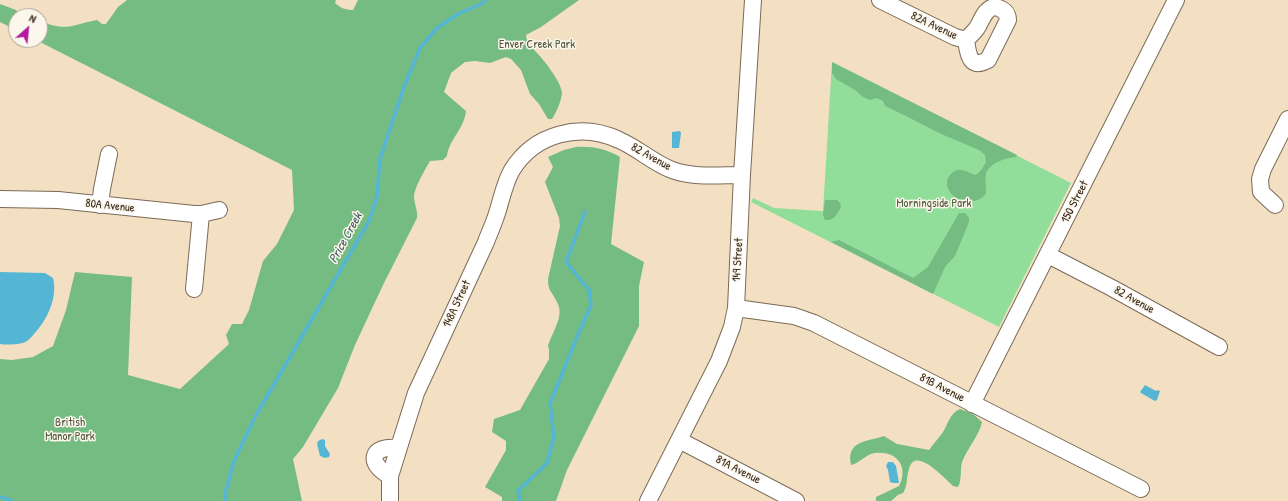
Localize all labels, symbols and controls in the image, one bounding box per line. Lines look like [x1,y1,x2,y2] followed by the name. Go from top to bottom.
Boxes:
[8,8,48,48] north arrow
[908,9,960,43] street label: 82A Avenue
[27,11,39,26] text: N
[499,38,575,52] park label: Enver Creek Park
[628,140,674,174] street label: 82 Avenue
[1058,178,1092,226] street label: 150 Street
[85,196,135,216] street label: 80A Avenue
[896,197,972,211] park label: Morningside Park
[326,210,366,266] water label: Price Creek
[730,238,746,282] street label: 149 Street
[440,278,474,330] street label: 148A Street
[1111,283,1157,317] street label: 82 Avenue
[917,371,967,405] street label: 81B Avenue
[45,416,95,444] park label: British Manor Park
[713,453,763,487] street label: 81A Avenue

